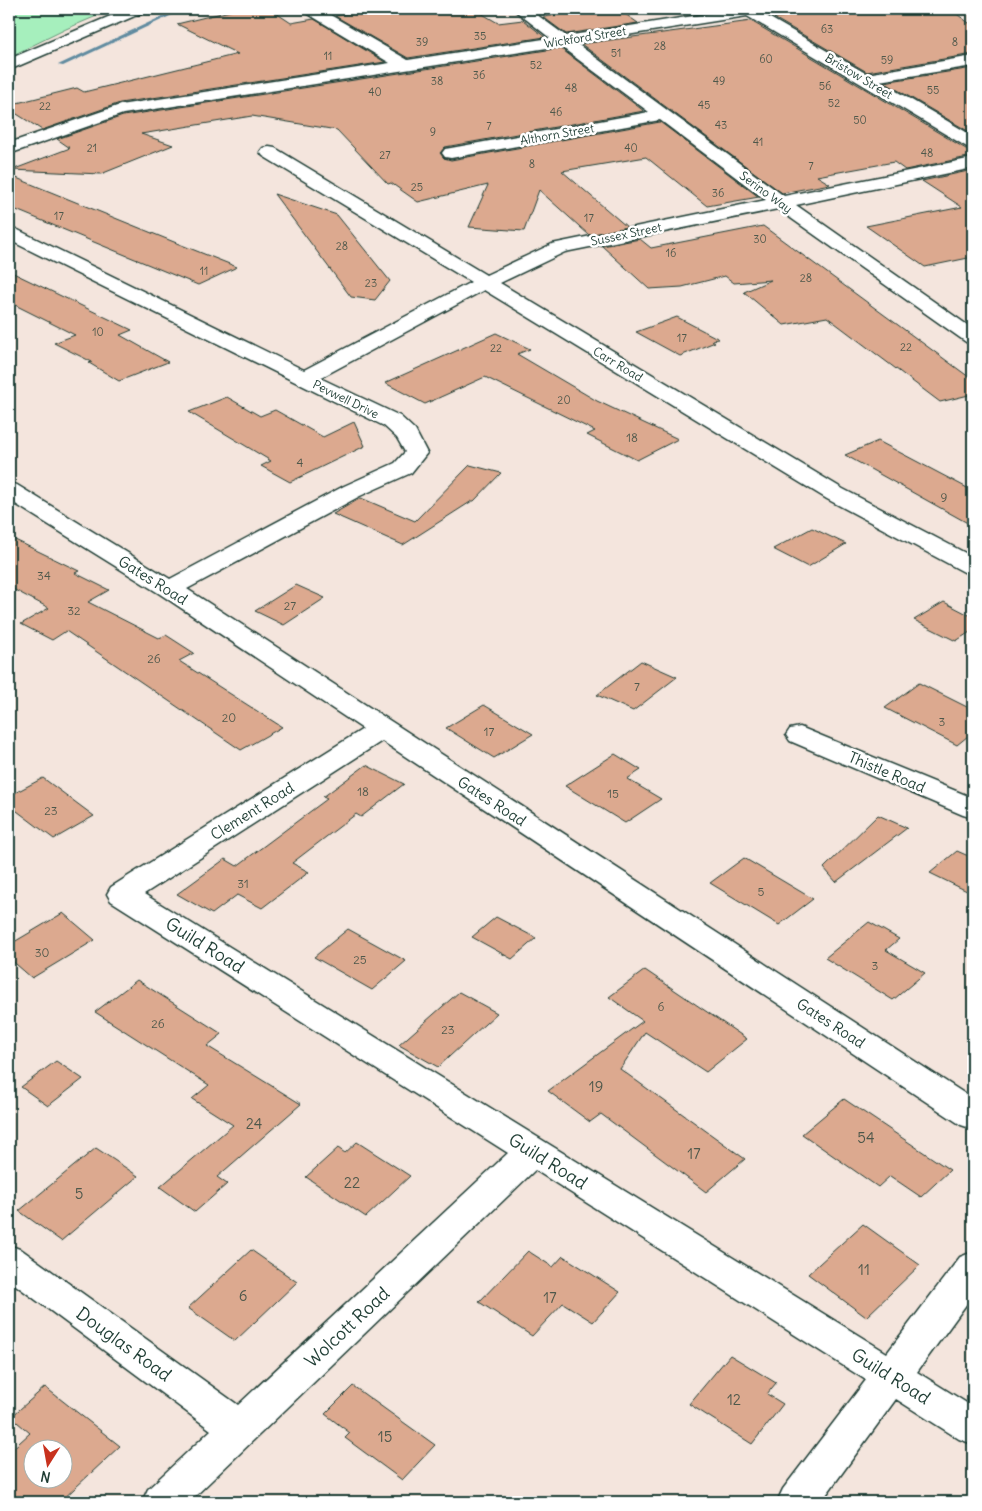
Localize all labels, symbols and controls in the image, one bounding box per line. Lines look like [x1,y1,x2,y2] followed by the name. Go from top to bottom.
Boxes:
[821,22,833,36] house number: 63
[543,23,627,51] street label: Wickford Street
[474,29,486,43] house number: 35
[416,35,428,49] house number: 39
[952,35,958,49] house number: 8
[654,39,666,53] house number: 28
[611,46,621,60] house number: 51
[324,49,332,63] house number: 11
[823,50,895,102] street label: Bristow Street
[759,52,773,66] house number: 60
[881,53,893,67] house number: 59
[530,58,542,72] house number: 52
[473,68,485,82] house number: 36
[431,74,443,88] house number: 38
[713,74,725,88] house number: 49
[819,79,831,93] house number: 56
[565,81,577,95] house number: 48
[927,83,939,97] house number: 55
[368,85,382,99] house number: 40
[828,96,840,110] house number: 52
[698,98,710,112] house number: 45
[39,99,51,113] house number: 22
[550,105,562,119] house number: 46
[853,113,867,127] house number: 50
[715,118,727,132] house number: 43
[486,119,492,133] house number: 7
[519,120,595,148] street label: Althorn Street
[430,125,436,139] house number: 9
[753,135,763,149] house number: 41
[87,141,97,155] house number: 21
[624,141,638,155] house number: 40
[921,146,933,160] house number: 48
[379,148,391,162] house number: 27
[529,157,535,171] house number: 8
[808,159,814,173] house number: 7
[737,168,795,216] street label: Serino Way
[411,180,423,194] house number: 25
[712,186,724,200] house number: 36
[54,209,64,223] house number: 17
[584,211,594,225] house number: 17
[589,219,663,249] street label: Sussex Street
[753,232,767,246] house number: 30
[336,239,348,253] house number: 28
[666,246,676,260] house number: 16
[200,264,208,278] house number: 11
[800,271,812,285] house number: 28
[365,276,377,290] house number: 23
[92,325,104,339] house number: 10
[677,331,687,345] house number: 17
[900,340,912,354] house number: 22
[490,341,502,355] house number: 22
[590,343,646,385] street label: Carr Road
[311,377,381,421] street label: Pevwell Drive
[557,393,571,407] house number: 20
[626,430,638,445] house number: 18
[297,455,304,470] house number: 4
[941,490,948,505] house number: 9
[115,551,191,609] street label: Gates Road
[37,568,51,583] house number: 34
[284,598,296,613] house number: 27
[67,603,81,618] house number: 32
[147,651,161,666] house number: 26
[634,679,640,694] house number: 7
[222,710,236,725] house number: 20
[939,714,946,729] house number: 3
[484,724,494,739] house number: 17
[846,747,929,797] street label: Thistle Road
[454,772,530,830] street label: Gates Road
[207,778,297,844] street label: Clement Road
[357,784,369,799] house number: 18
[607,786,619,801] house number: 15
[44,803,58,818] house number: 23
[237,876,249,891] house number: 31
[758,884,765,899] house number: 5
[161,912,249,978] street label: Guild Road
[35,945,49,960] house number: 30
[353,952,367,967] house number: 25
[872,958,879,973] house number: 3
[793,994,869,1052] street label: Gates Road
[658,999,665,1014] house number: 6
[151,1016,165,1031] house number: 26
[441,1022,455,1037] house number: 23
[589,1077,603,1096] house number: 19
[246,1114,263,1133] house number: 24
[504,1128,592,1194] street label: Guild Road
[857,1128,875,1147] house number: 54
[687,1144,701,1163] house number: 17
[344,1173,360,1192] house number: 22
[75,1184,83,1203] house number: 5
[858,1260,870,1279] house number: 11
[300,1282,394,1372] street label: Wolcott Road
[239,1286,247,1305] house number: 6
[543,1288,557,1307] house number: 17
[72,1302,177,1387] street label: Douglas Road
[847,1343,935,1409] street label: Guild Road
[727,1390,741,1409] house number: 12
[378,1427,392,1446] house number: 15
[22,1438,72,1488] north arrow
[39,1467,52,1487] text: N

